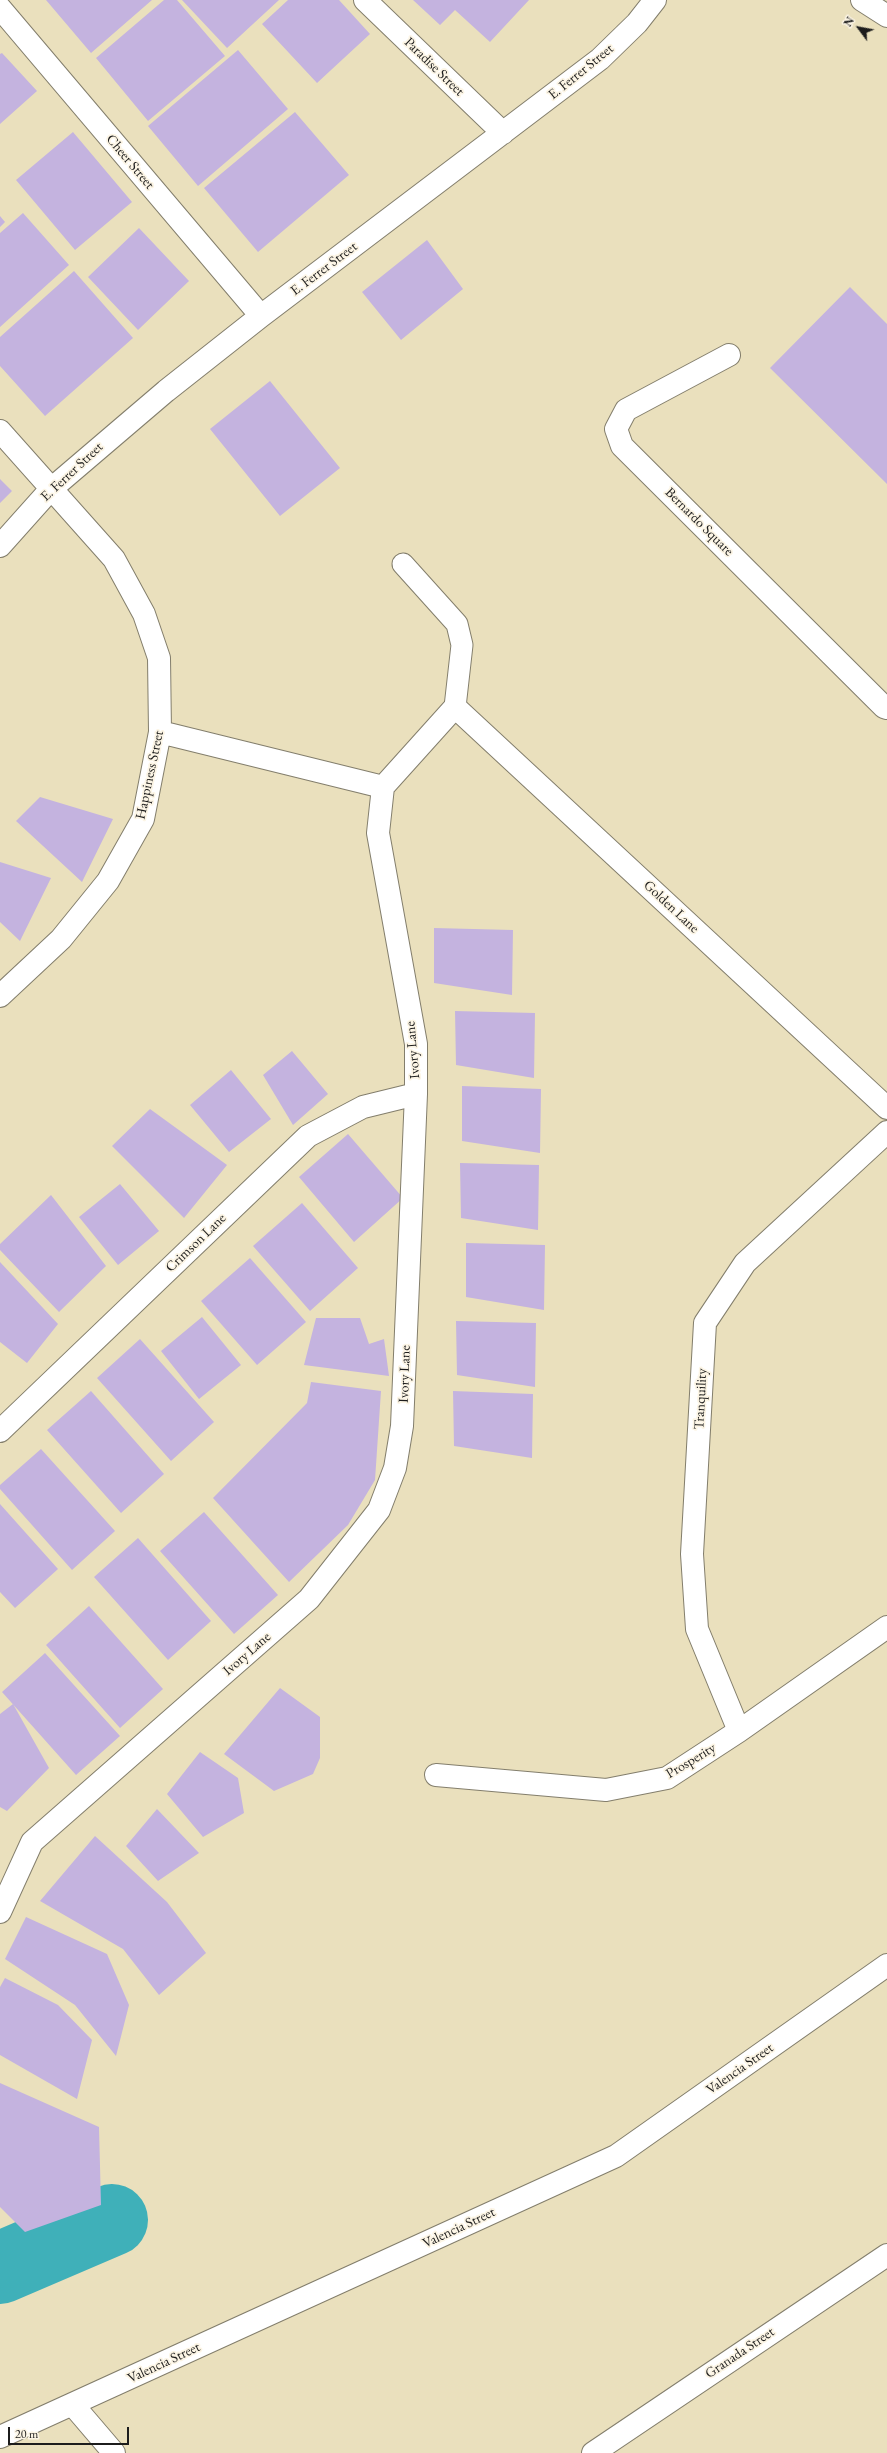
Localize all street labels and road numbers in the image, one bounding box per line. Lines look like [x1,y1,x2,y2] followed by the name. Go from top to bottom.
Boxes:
[400,34,468,100] street label: Paradise Street
[545,41,617,103] street label: E. Ferrer Street
[102,131,158,193] street label: Cheer Street
[287,238,361,300] street label: E. Ferrer Street
[37,439,107,505] street label: E. Ferrer Street
[661,484,737,560] street label: Bernardo Square
[132,729,168,821] street label: Happiness Street
[640,877,702,937] street label: Golden Lane
[402,1021,424,1079] street label: Ivory Lane
[162,1210,230,1276] street label: Crimson Lane
[396,1345,414,1403] street label: Ivory Lane
[691,1368,711,1430] street label: Tranquility
[220,1629,274,1679] street label: Ivory Lane
[663,1740,719,1782] street label: Prosperity
[703,2040,777,2098] street label: Valencia Street
[420,2204,498,2252] street label: Valencia Street
[702,2324,778,2382] street label: Granada Street
[125,2339,203,2387] street label: Valencia Street

